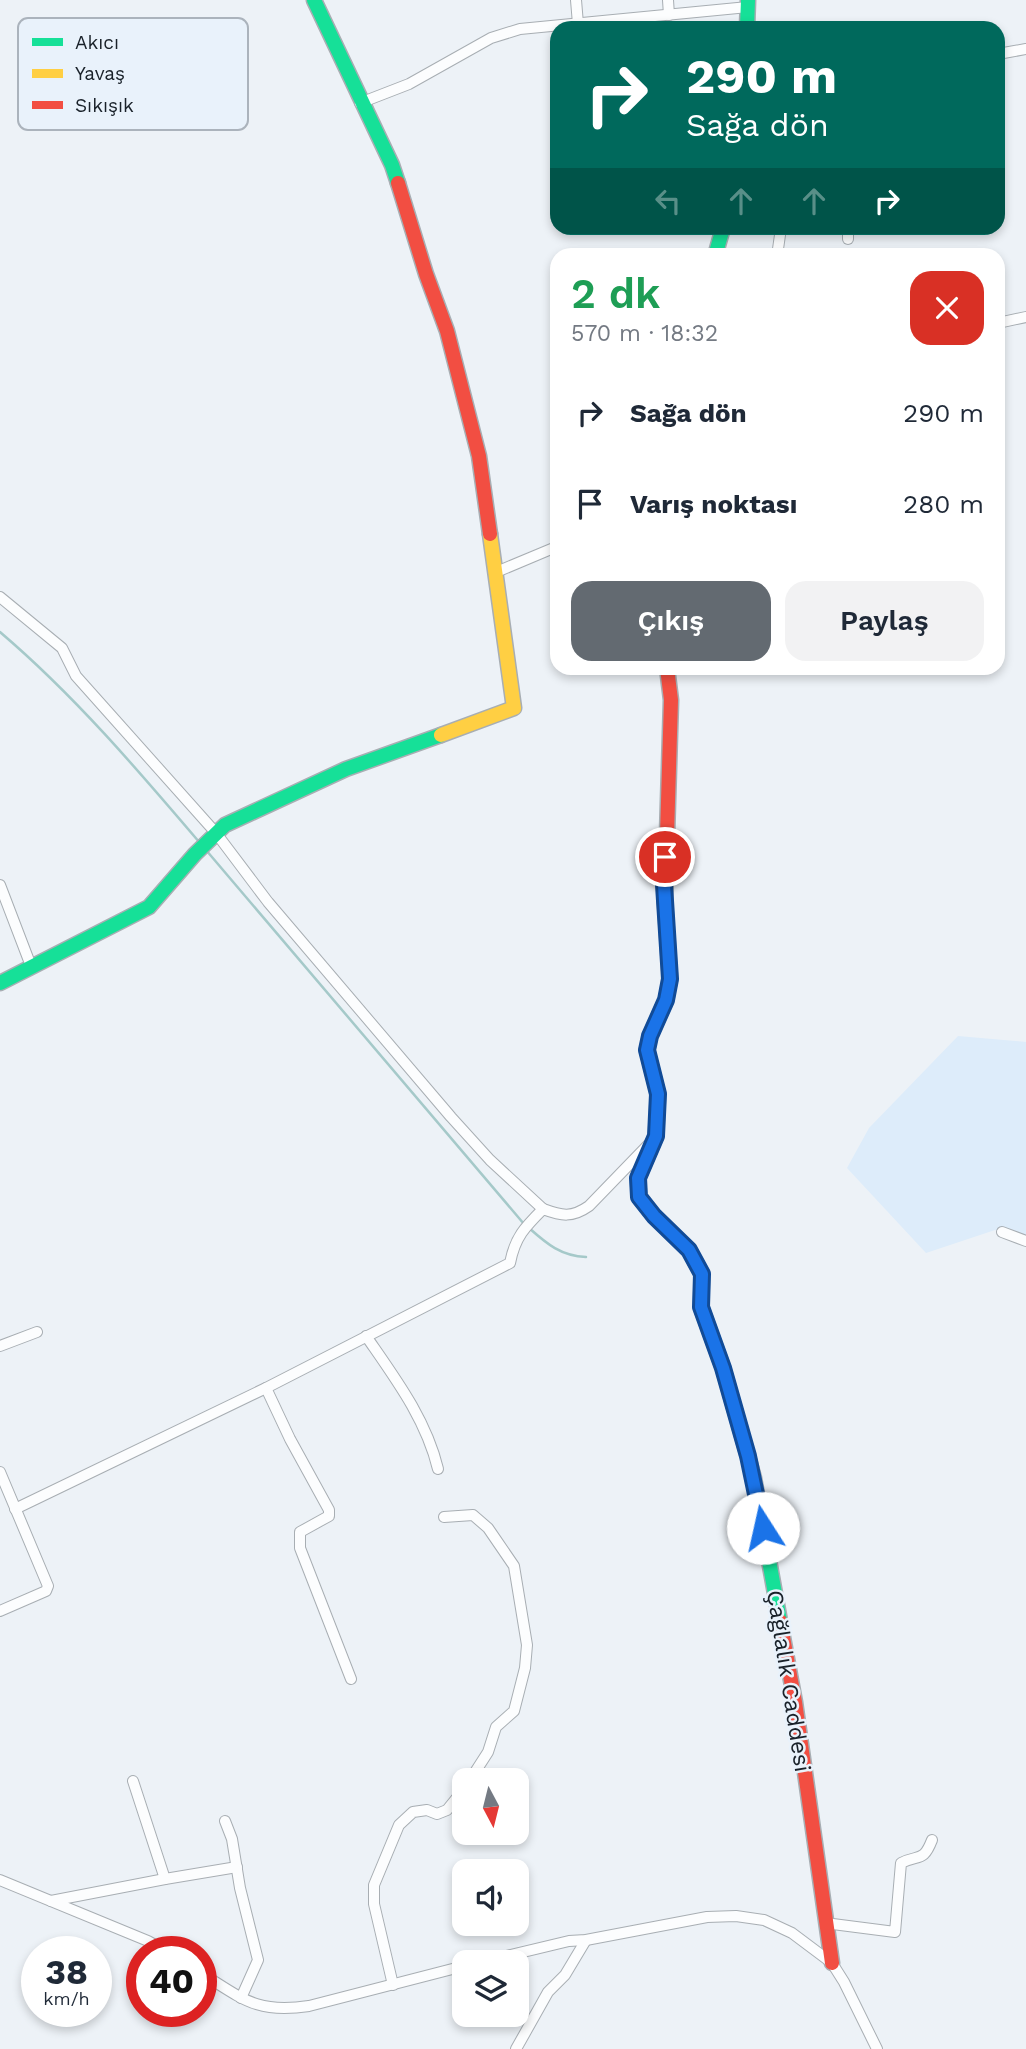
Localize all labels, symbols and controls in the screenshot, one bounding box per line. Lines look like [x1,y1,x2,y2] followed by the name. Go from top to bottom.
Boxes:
[18,18,248,130] legend
[75,31,119,54] text: Akıcı
[686,47,837,105] text: 290 m
[571,49,662,140] icon: right
[75,62,125,85] text: Yavaş
[75,94,134,117] text: Sıkışık
[686,106,829,144] text: Sağa dön
[649,182,687,220] icon: left
[722,182,760,220] icon: ahead
[795,182,833,220] icon: ahead
[868,182,906,220] icon: right
[571,269,660,318] text: 2 dk
[910,271,984,345] button: close
[571,320,718,347] text: 570 m · 18:32
[571,394,609,432] icon: right
[630,398,747,428] text: Sağa dön
[903,398,984,428] text: 290 m
[571,485,609,523] icon: arrive
[630,489,797,519] text: Varış noktası
[903,489,984,519] text: 280 m
[571,581,771,661] button: Çıkış
[785,581,984,661] button: Paylaş
[635,827,695,887] pin
[646,838,684,876] icon: arrive
[726,1491,800,1565] position arrow
[761,1588,816,1774] street label: Çağlalık Caddesi
[452,1768,528,1844] north arrow
[452,1768,529,2027] map controls
[452,1859,529,1936] button: sound
[126,1936,217,2027] speed limit sign: 40
[452,1950,529,2027] button: layers
[45,1951,88,1993] text: 38
[43,1988,90,2009] text: km/h

